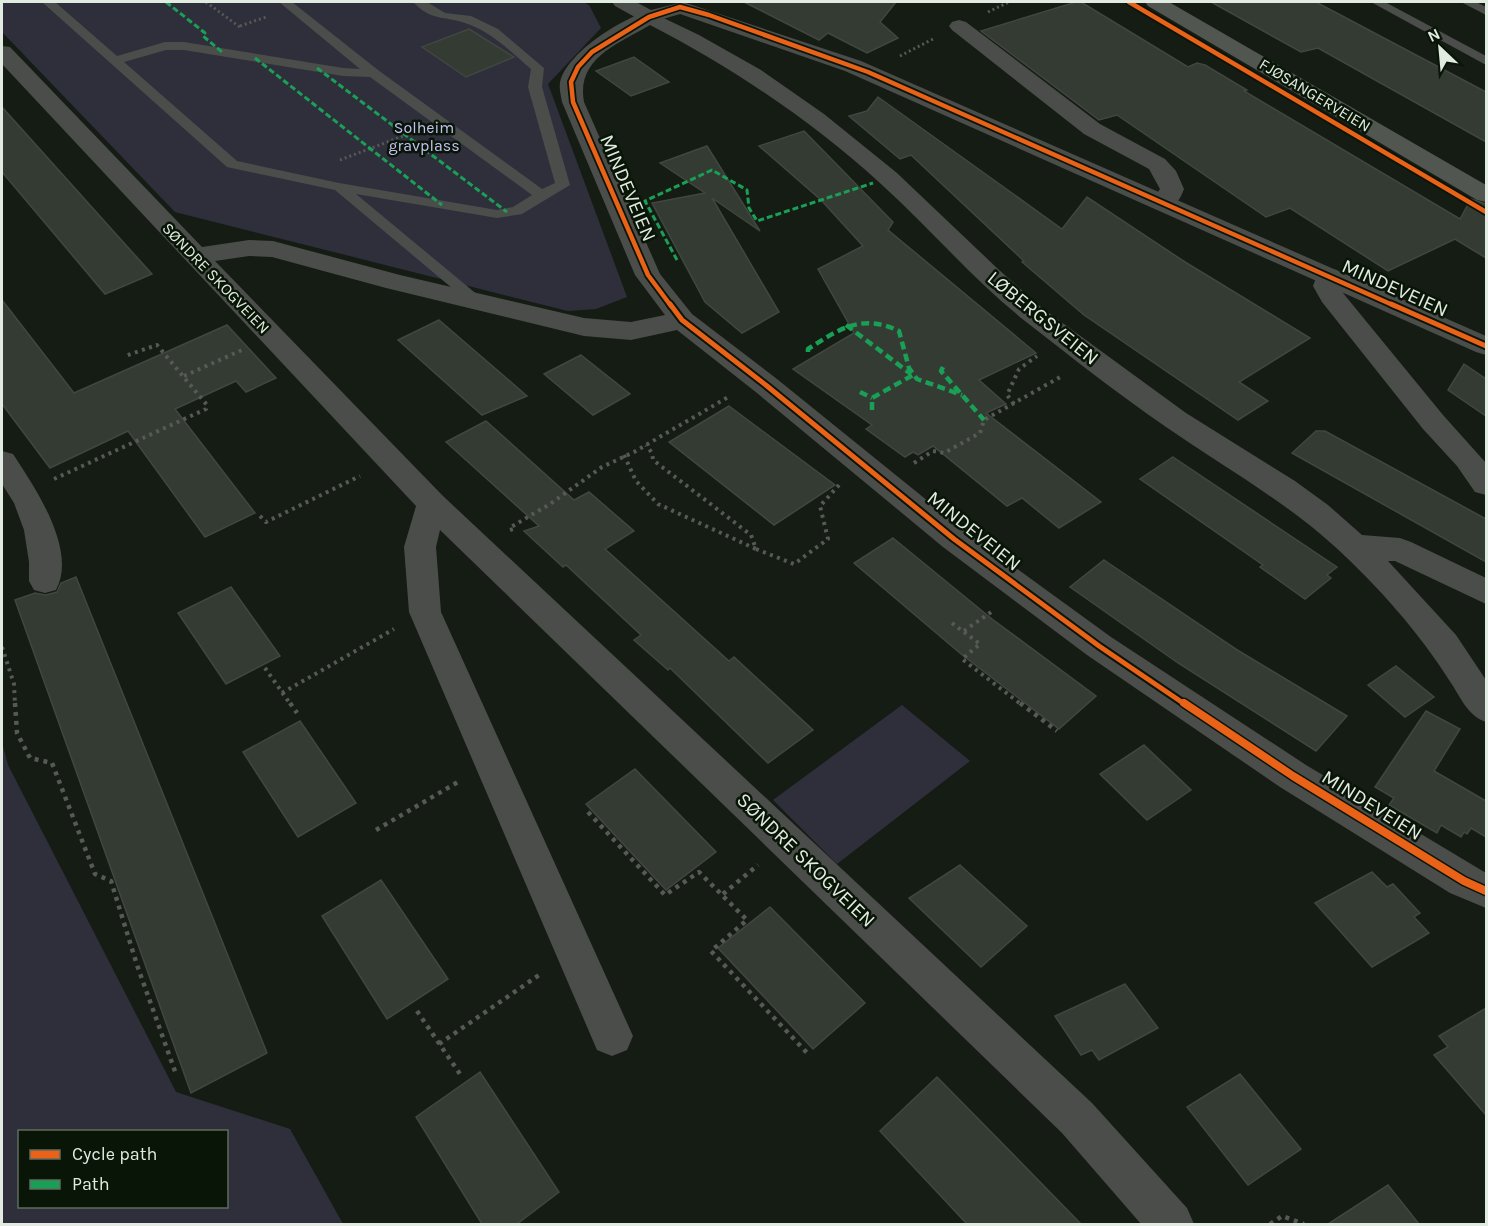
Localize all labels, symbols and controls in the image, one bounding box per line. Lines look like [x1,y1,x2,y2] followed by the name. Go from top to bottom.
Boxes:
[1410,18,1470,78] north arrow
[1424,24,1443,46] text: N
[1256,54,1374,136] street label: FJØSANGERVEIEN
[388,118,460,155] park label: Solheim gravplass
[595,131,661,245] street label: MINDEVEIEN
[158,219,274,337] street label: SØNDRE SKOGVEIEN
[1338,254,1452,322] street label: MINDEVEIEN
[983,266,1103,370] street label: LØBERGSVEIEN
[923,486,1025,576] street label: MINDEVEIEN
[1318,765,1426,845] street label: MINDEVEIEN
[732,788,880,932] street label: SØNDRE SKOGVEIEN
[18,1130,228,1208] legend
[72,1143,157,1165] text: Cycle path
[72,1173,110,1195] text: Path

